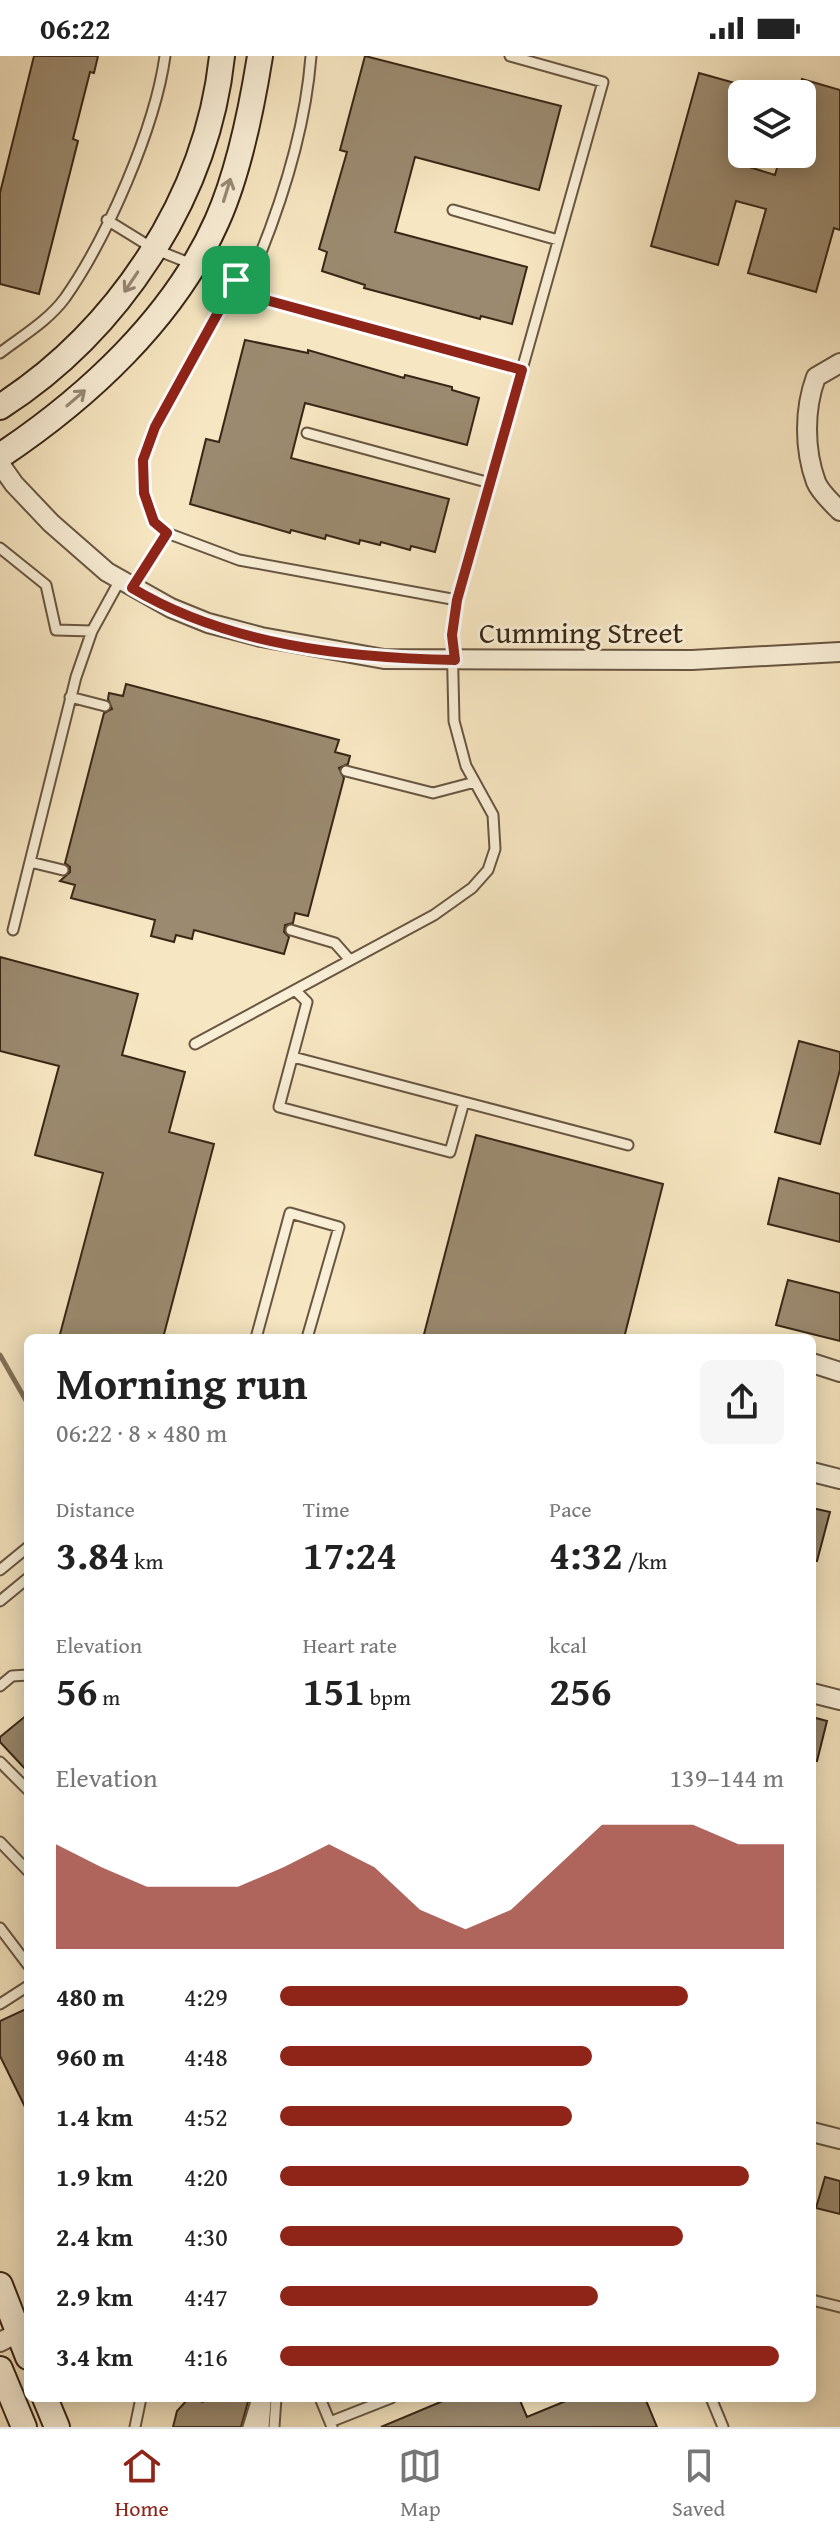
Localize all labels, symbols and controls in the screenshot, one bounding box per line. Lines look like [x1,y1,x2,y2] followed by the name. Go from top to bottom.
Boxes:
[40,6,111,50] text: 06:22
[728,80,816,168] map controls
[728,80,816,168] button: layers
[220,178,235,203] one-way arrow
[202,246,270,314] pin
[214,258,258,302] icon: arrive
[123,270,139,293] one-way arrow
[65,389,86,407] one-way arrow
[479,610,684,654] street label: Cumming Street
[56,1351,307,1415] text: Morning run
[700,1360,784,1444] button: share
[56,1413,227,1452] text: 06:22 · 8 × 480 m
[56,1493,135,1525] text: Distance
[303,1493,349,1525] text: Time
[549,1493,592,1525] text: Pace
[56,1525,129,1584] text: 3.84
[303,1525,397,1584] text: 17:24
[549,1525,623,1584] text: 4:32
[129,1545,163,1577] text: km
[623,1545,667,1577] text: /km
[56,1629,142,1661] text: Elevation
[303,1629,397,1661] text: Heart rate
[549,1629,587,1661] text: kcal
[56,1661,97,1720] text: 56
[303,1661,365,1720] text: 151
[549,1661,612,1720] text: 256
[97,1681,120,1713] text: m
[365,1681,411,1713] text: bpm
[56,1758,158,1797] text: Elevation
[670,1758,784,1797] text: 139–144 m
[56,1977,124,2016] text: 480 m
[184,1977,228,2016] text: 4:29
[56,2037,124,2076] text: 960 m
[184,2037,228,2076] text: 4:48
[56,2097,133,2136] text: 1.4 km
[184,2097,228,2136] text: 4:52
[56,2157,133,2196] text: 1.9 km
[184,2157,228,2196] text: 4:20
[56,2217,133,2256] text: 2.4 km
[184,2217,228,2256] text: 4:30
[56,2277,133,2316] text: 2.9 km
[184,2277,228,2316] text: 4:47
[56,2337,133,2376] text: 3.4 km
[184,2337,228,2376] text: 4:16
[115,2444,169,2524] tab: Home
[398,2444,442,2524] tab: Map
[672,2444,725,2524] tab: Saved

